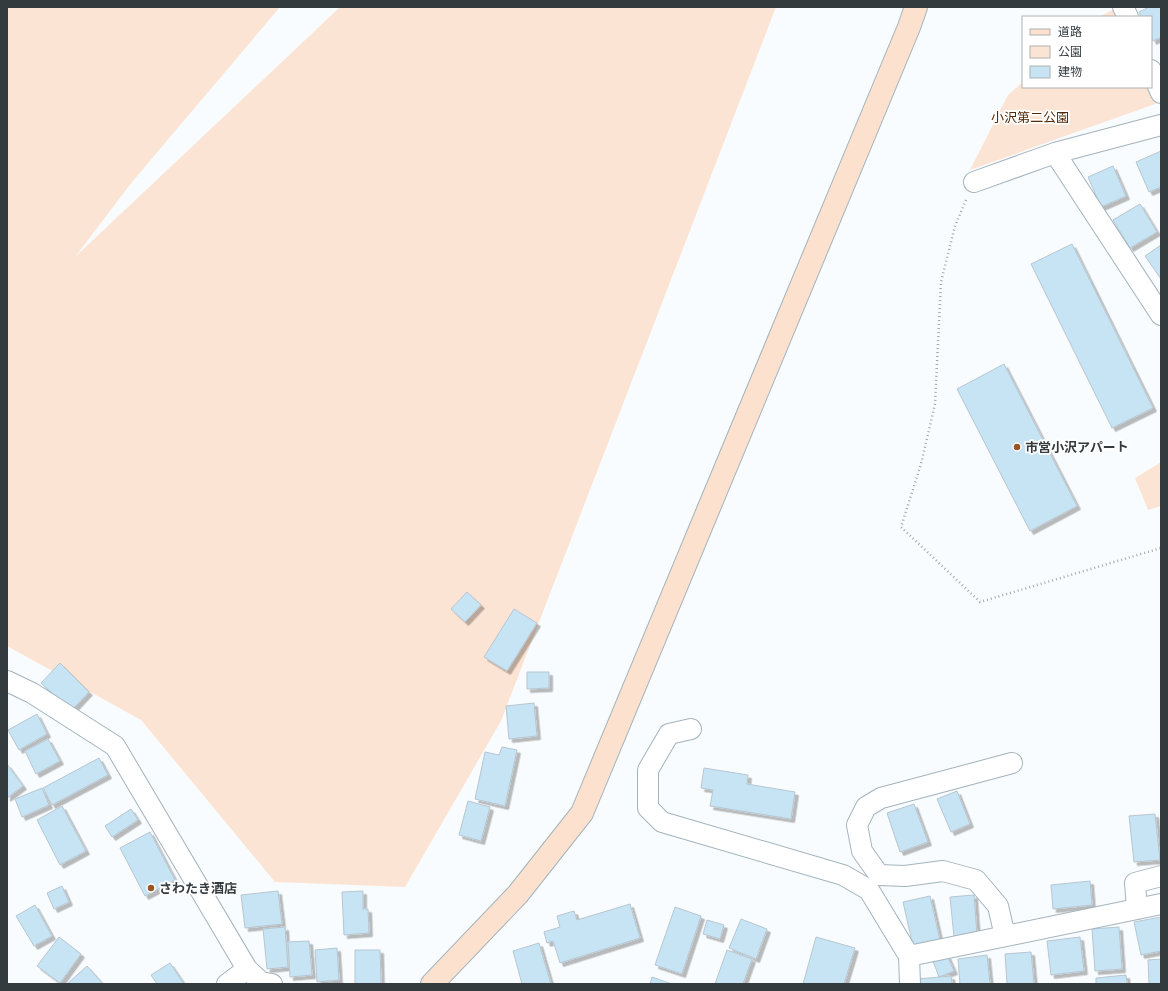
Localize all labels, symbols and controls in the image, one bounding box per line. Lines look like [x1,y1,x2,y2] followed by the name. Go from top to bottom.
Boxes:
[1022,16,1152,88] legend
[1058,24,1082,38] text: 道路
[1058,44,1082,58] text: 公園
[1058,64,1082,78] text: 建物
[991,109,1069,125] park label: 小沢第二公園
[1025,439,1129,455] place label: 市営小沢アパート
[1012,442,1022,452] marker: 市営小沢アパート
[159,880,237,896] place label: さわたき酒店
[146,883,156,893] marker: さわたき酒店

